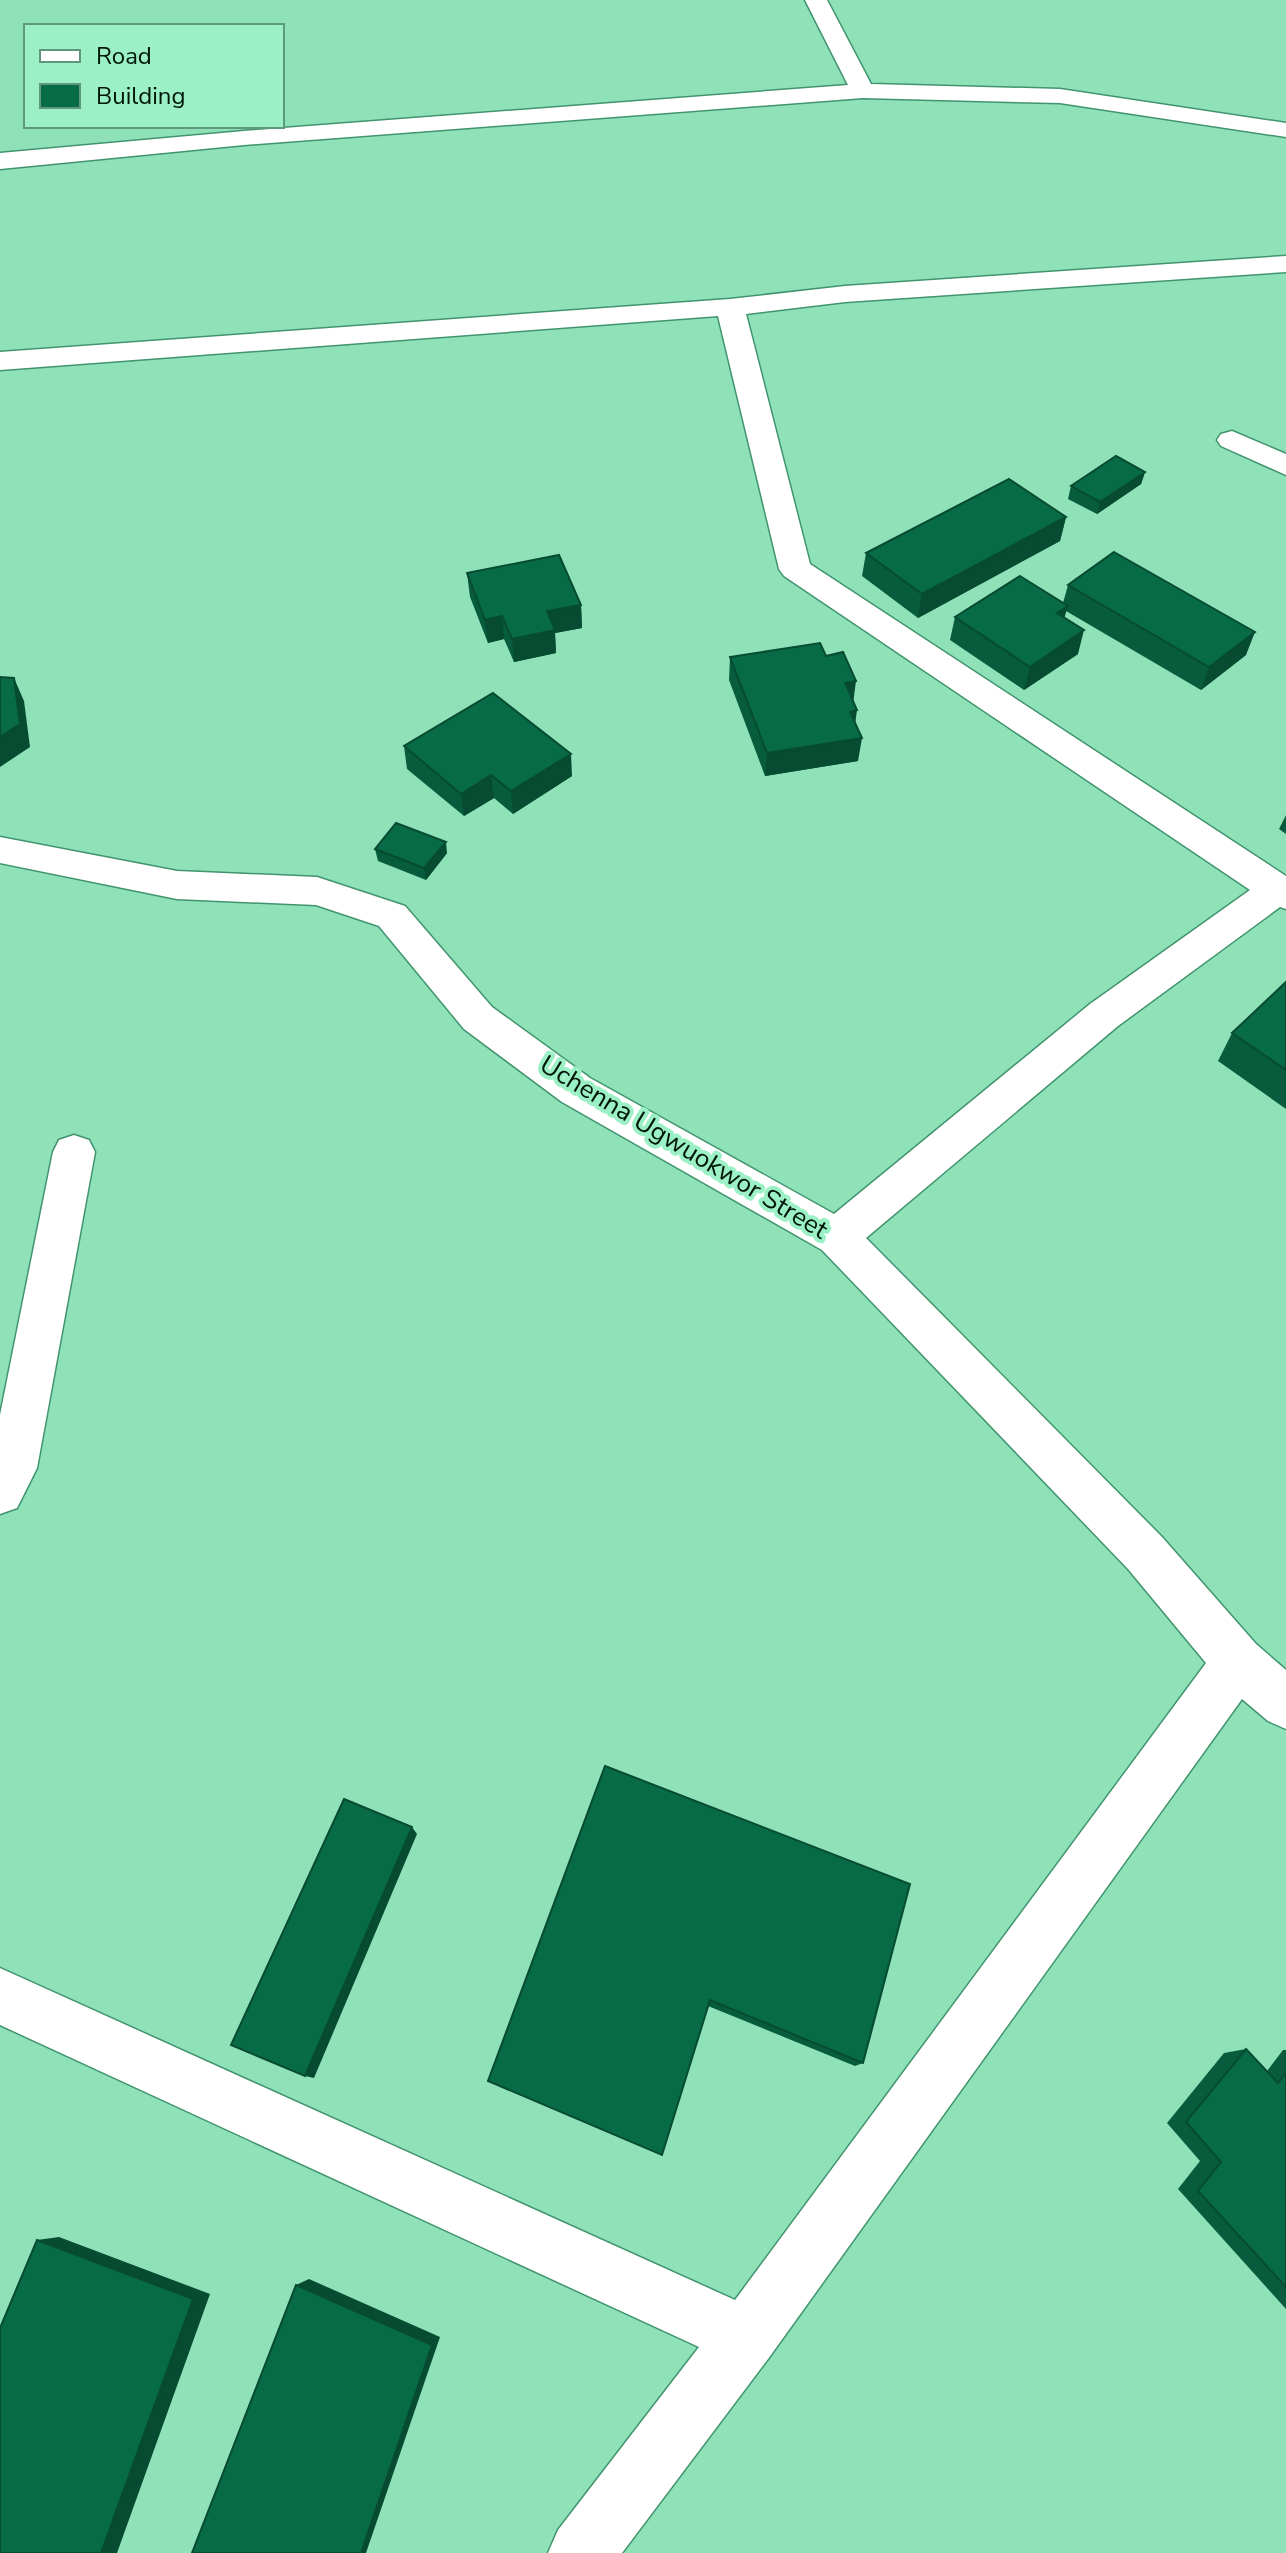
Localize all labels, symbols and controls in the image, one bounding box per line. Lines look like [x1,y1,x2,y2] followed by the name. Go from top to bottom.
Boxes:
[24,24,284,128] legend
[96,40,152,72] text: Road
[96,80,186,112] text: Building
[533,1047,835,1248] street label: Uchenna Ugwuokwor Street

